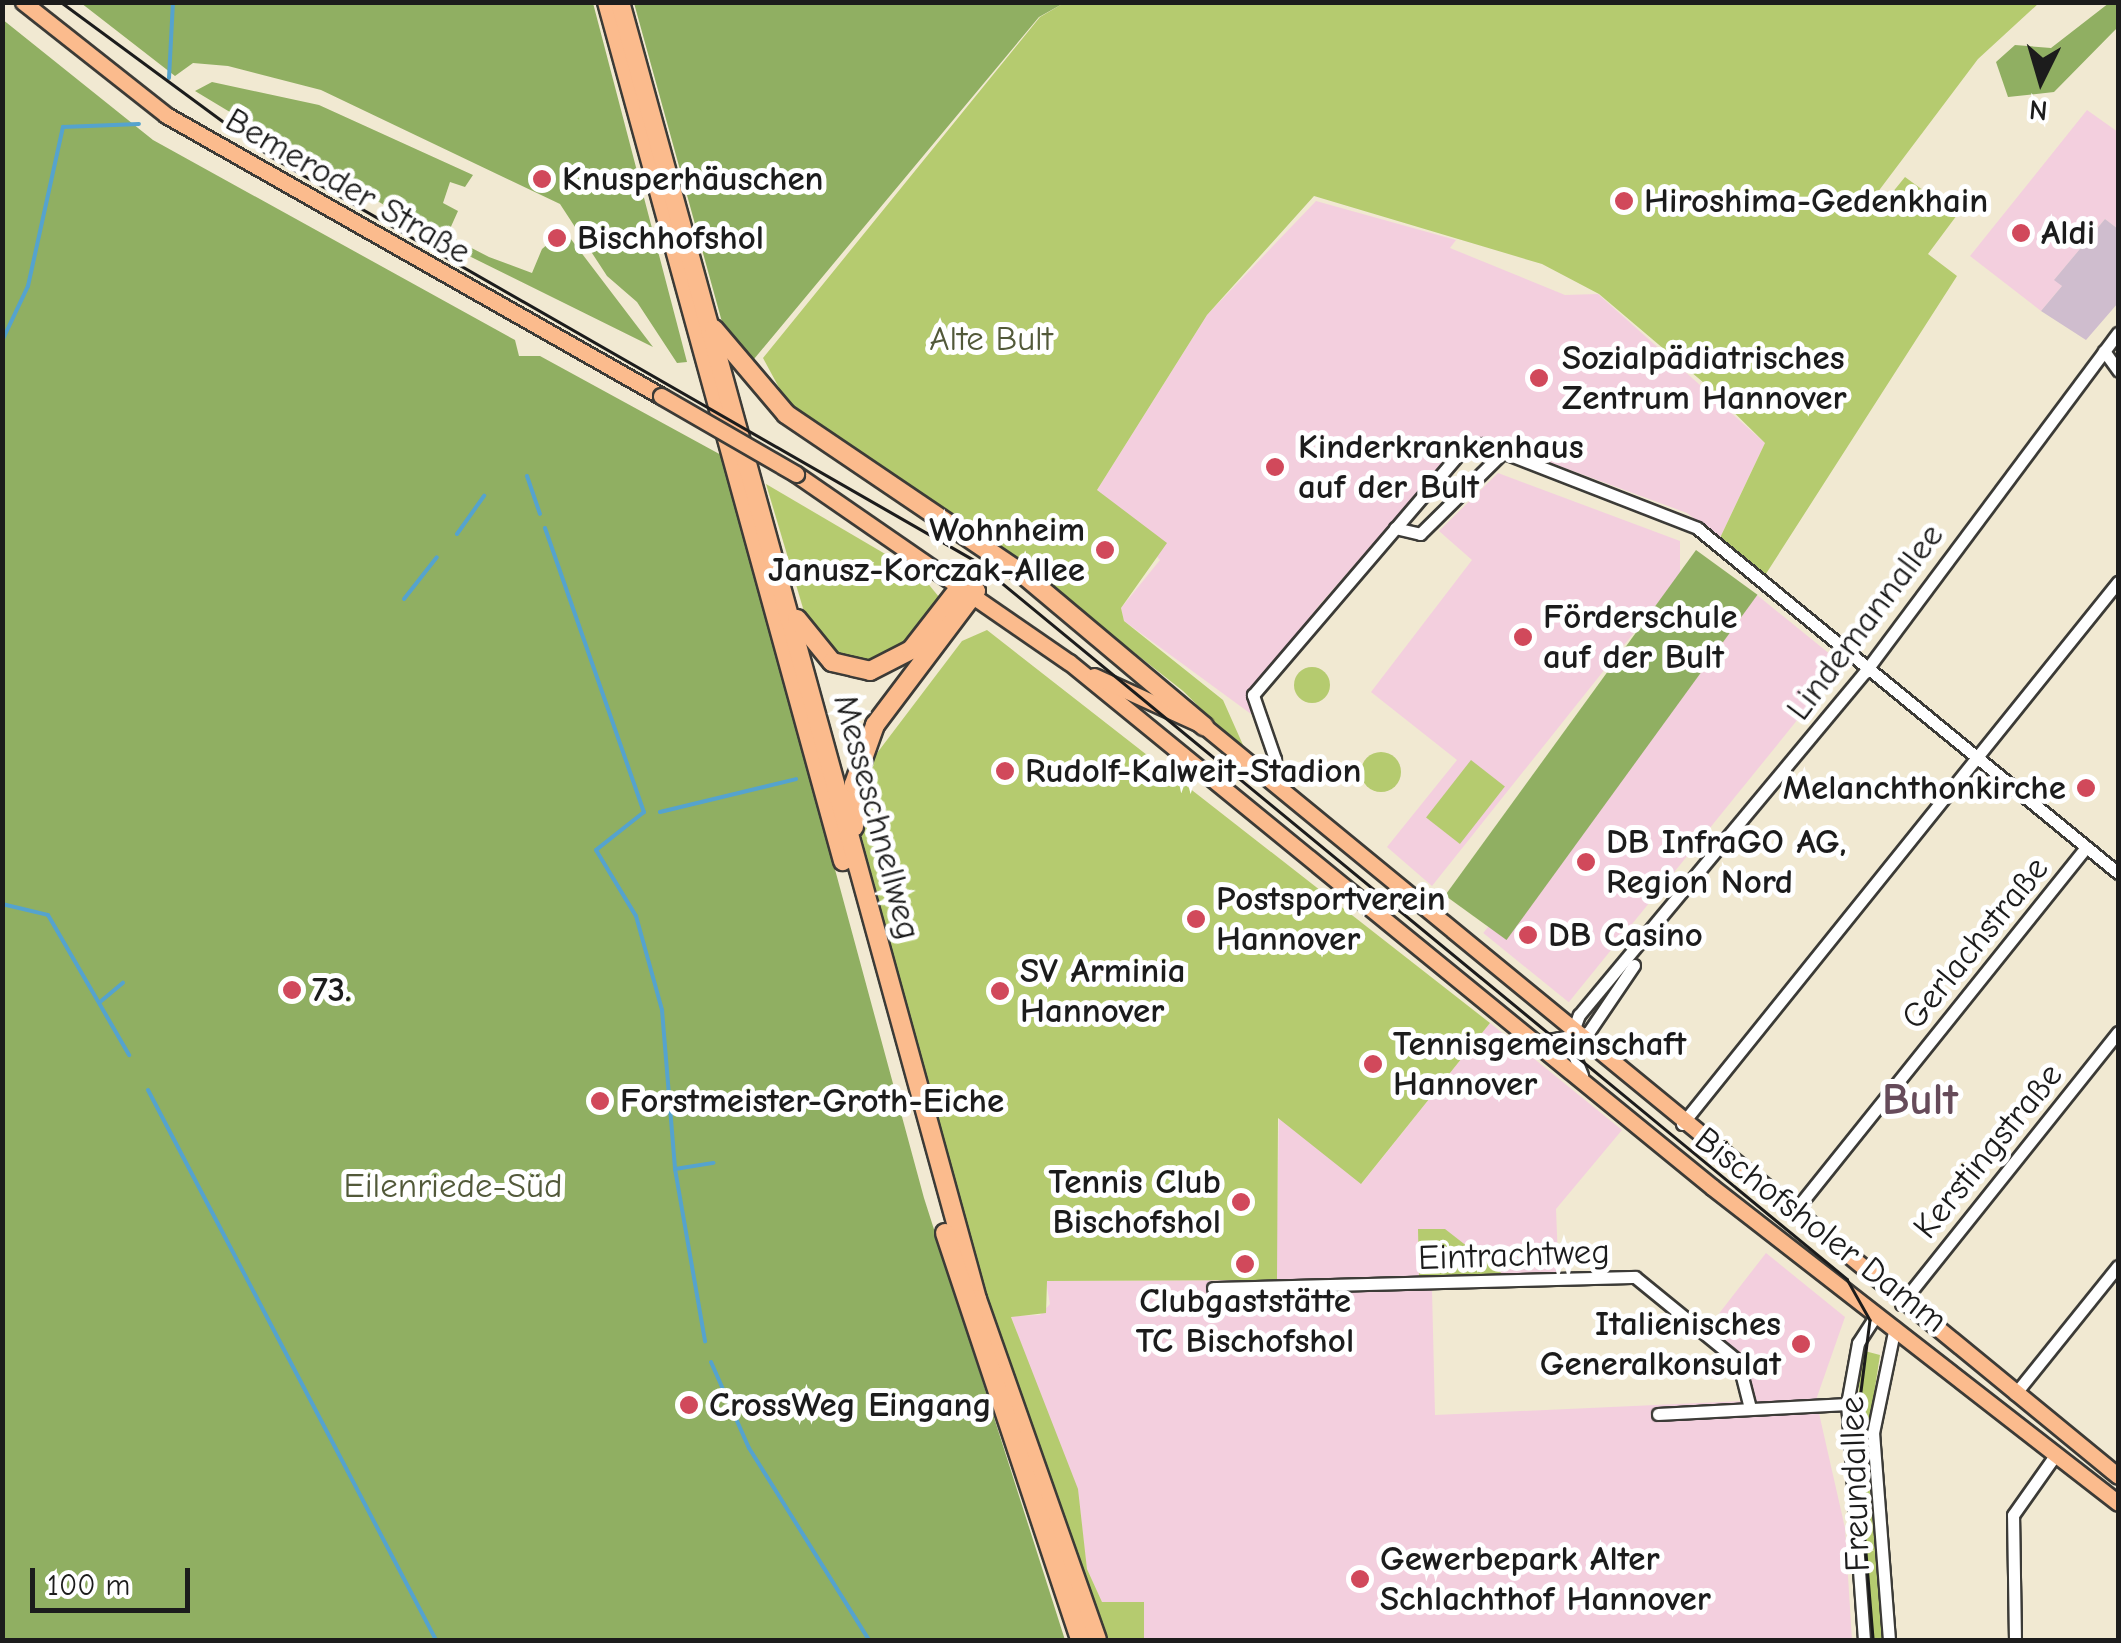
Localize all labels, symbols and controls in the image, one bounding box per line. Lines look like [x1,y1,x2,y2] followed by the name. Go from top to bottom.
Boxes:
[1991,30,2091,130] north arrow
[2028,93,2049,127] text: N
[218,99,478,273] street label: Bemeroder Straße
[562,158,824,200] place label: Knusperhäuschen
[531,168,553,190] marker: Knusperhäuschen
[1644,180,1988,222] place label: Hiroshima-Gedenkhain
[1613,190,1635,212] marker: Hiroshima-Gedenkhain
[2041,212,2095,254] place label: Aldi
[577,217,764,259] place label: Bischhofshol
[2010,222,2032,244] marker: Aldi
[546,227,568,249] marker: Bischhofshol
[929,318,1053,360] park label: Alte Bult
[1562,337,1847,419] place label: Sozialpädiatrisches Zentrum Hannover
[1526,365,1552,391] marker: Sozialpädiatrisches Zentrum Hannover
[1298,426,1584,508] place label: Kinderkrankenhaus auf der Bult
[1262,454,1288,480] marker: Kinderkrankenhaus auf der Bult
[768,509,1085,591] place label: Wohnheim Janusz-Korczak-Allee
[1777,515,1953,729] street label: Lindemannallee
[1094,539,1116,561] marker: Wohnheim Janusz-Korczak-Allee
[1543,596,1737,678] place label: Förderschule auf der Bult
[1512,626,1534,648] marker: Förderschule auf der Bult
[824,690,930,944] street label: Messeschnellweg
[1025,750,1362,792] place label: Rudolf-Kalweit-Stadion
[994,760,1016,782] marker: Rudolf-Kalweit-Stadion
[1783,767,2066,809] place label: Melanchthonkirche
[2075,777,2097,799] marker: Melanchthonkirche
[1606,821,1846,903] place label: DB InfraGO AG, Region Nord
[1893,848,2057,1038] street label: Gerlachstraße
[1575,851,1597,873] marker: DB InfraGO AG, Region Nord
[1216,878,1446,960] place label: Postsportverein Hannover
[1185,908,1207,930] marker: Postsportverein Hannover
[1548,914,1703,956] place label: DB Casino
[1517,924,1539,946] marker: DB Casino
[1020,950,1185,1032] place label: SV Arminia Hannover
[312,969,351,1011] place label: 73.
[281,979,303,1001] marker: 73.
[989,980,1011,1002] marker: SV Arminia Hannover
[1393,1023,1686,1105] place label: Tennisgemeinschaft Hannover
[1362,1053,1384,1075] marker: Tennisgemeinschaft Hannover
[1905,1055,2071,1247] street label: Kerstingstraße
[1882,1073,1958,1127] district label: Bult
[620,1080,1004,1122] place label: Forstmeister-Groth-Eiche
[589,1090,611,1112] marker: Forstmeister-Groth-Eiche
[1687,1118,1955,1342] street label: Bischofsholer Damm
[1049,1161,1221,1243] place label: Tennis Club Bischofshol
[344,1165,562,1207] park label: Eilenriede-Süd
[1230,1191,1252,1213] marker: Tennis Club Bischofshol
[1417,1231,1611,1279] street label: Eintrachtweg
[1234,1253,1256,1275] marker: Clubgaststätte TC Bischofshol
[1136,1280,1354,1362] place label: Clubgaststätte TC Bischofshol
[1540,1303,1781,1385] place label: Italienisches Generalkonsulat
[1790,1333,1812,1355] marker: Italienisches Generalkonsulat
[709,1384,992,1426] place label: CrossWeg Eingang
[678,1394,700,1416] marker: CrossWeg Eingang
[1831,1396,1879,1572] street label: Freundallee
[1380,1538,1711,1620] place label: Gewerbepark Alter Schlachthof Hannover
[35,1548,195,1610] scale bar
[47,1568,130,1603] text: 100 m
[1349,1568,1371,1590] marker: Gewerbepark Alter Schlachthof Hannover

